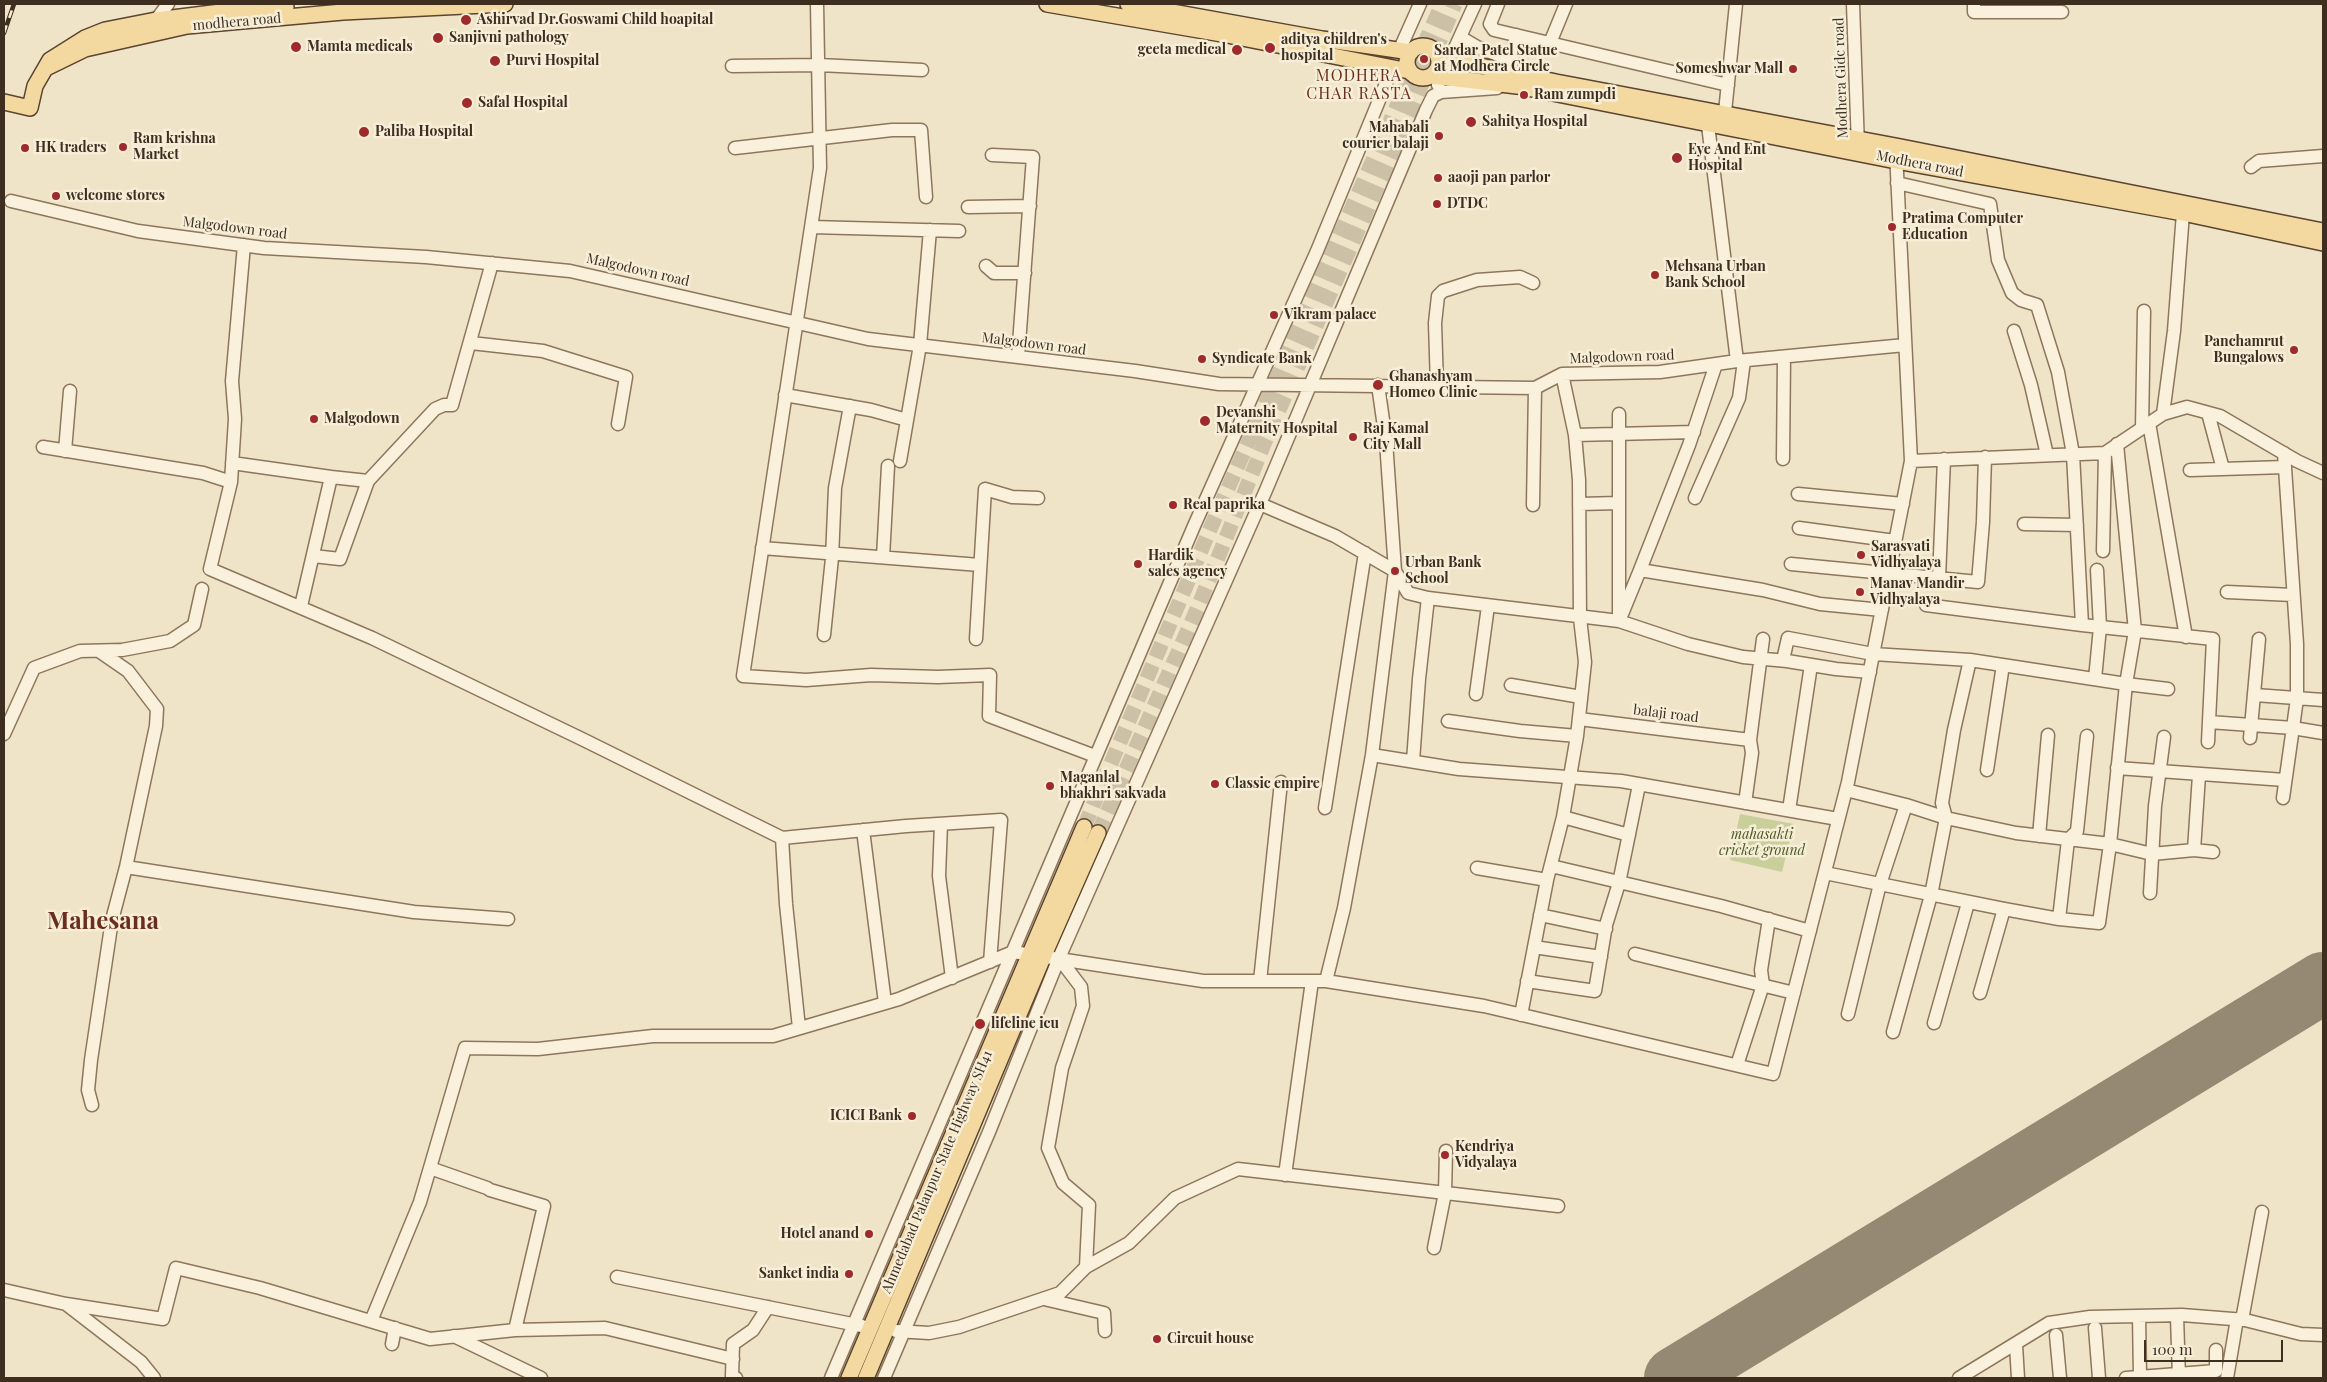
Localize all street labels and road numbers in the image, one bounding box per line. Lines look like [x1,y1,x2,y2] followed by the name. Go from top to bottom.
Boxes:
[192,10,282,34] street label: modhera road
[1830,17,1852,139] street label: Modhera Gidc road
[1875,147,1965,181] street label: Modhera road
[182,213,288,243] street label: Malgodown road
[585,250,691,290] street label: Malgodown road
[981,329,1087,359] street label: Malgodown road
[1569,347,1675,367] street label: Malgodown road
[1632,702,1700,726] street label: balaji road
[878,1048,996,1296] street label: Ahmedabad Palanpur State Highway SH41

